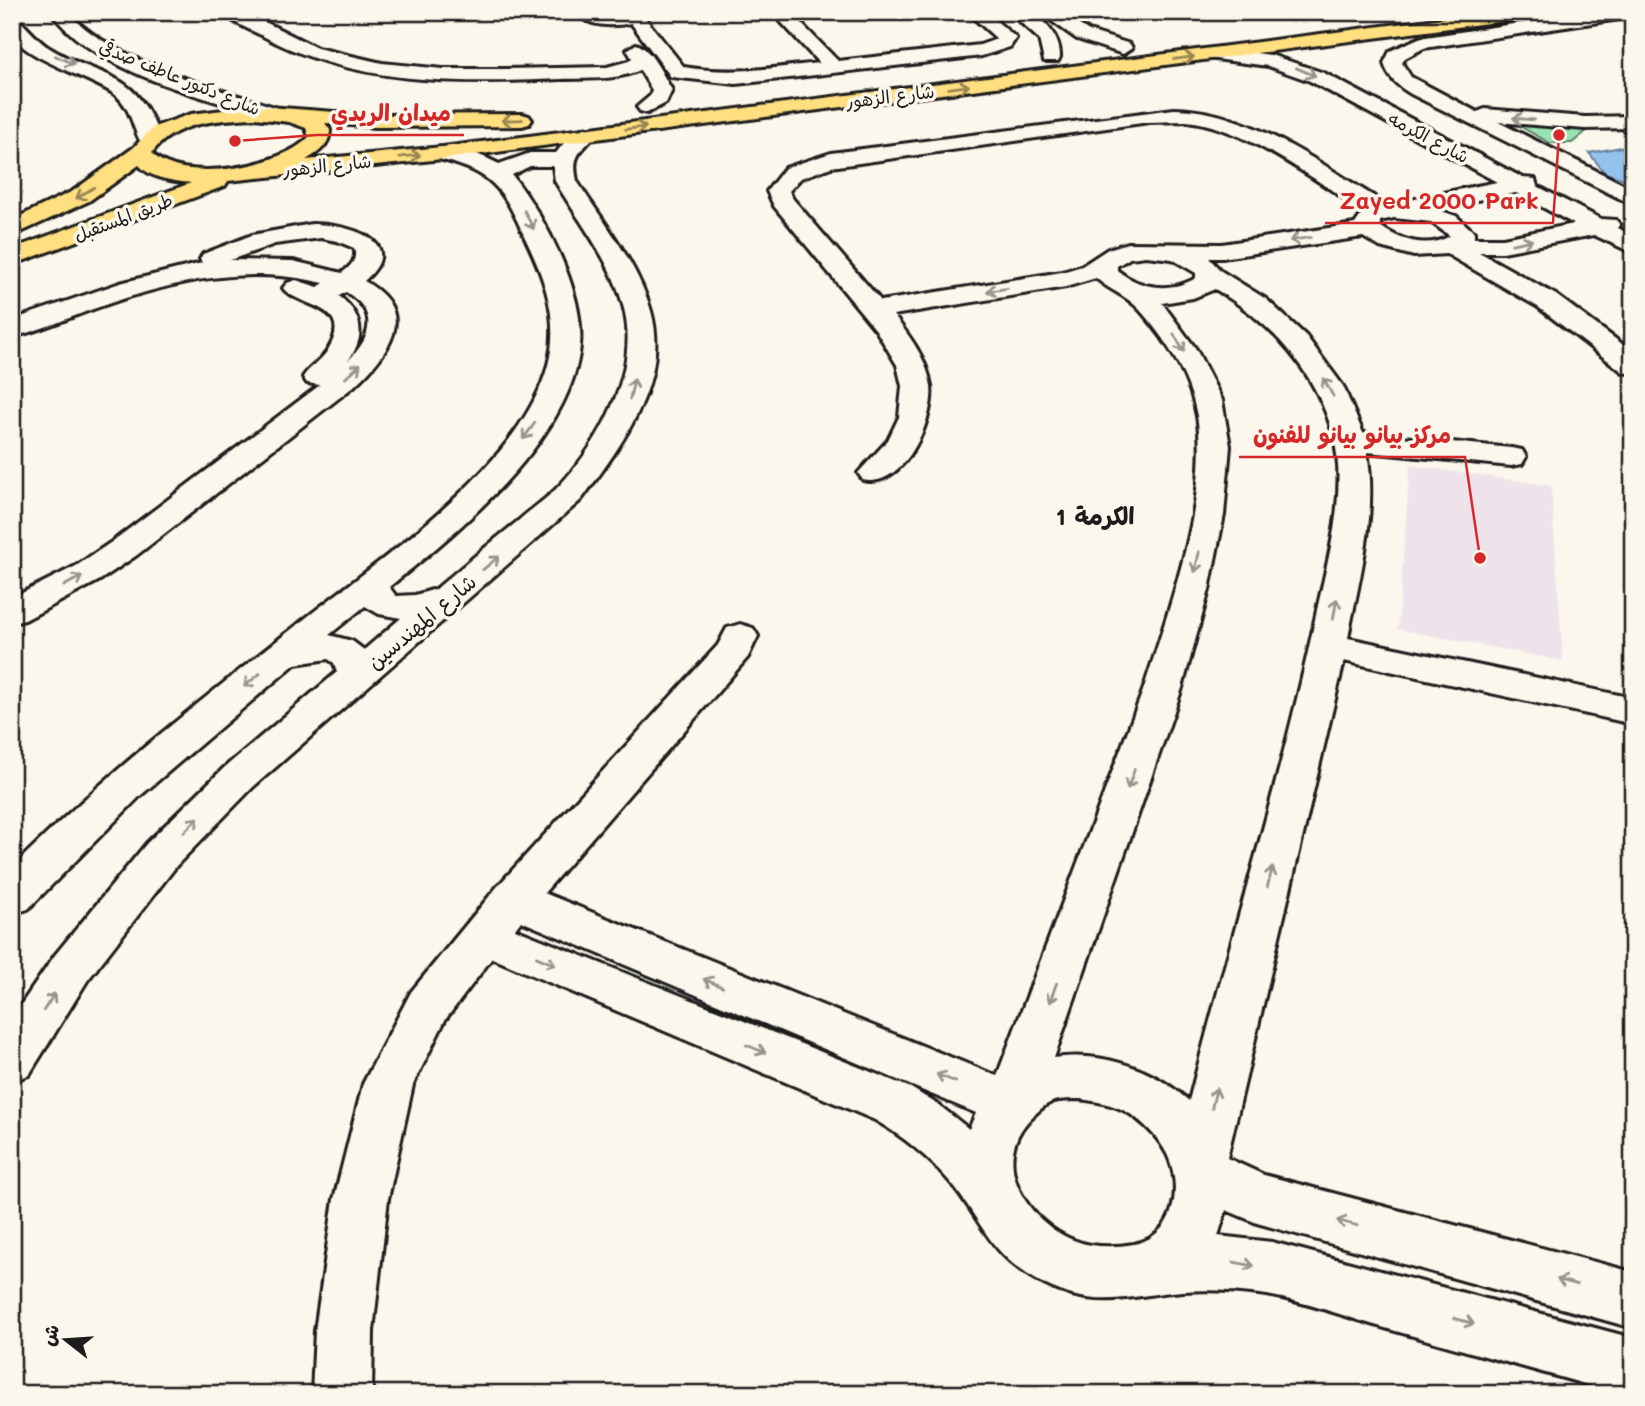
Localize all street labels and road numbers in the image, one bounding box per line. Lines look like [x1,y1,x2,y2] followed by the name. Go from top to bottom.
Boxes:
[95,34,264,122] street label: شارع دكتور عاطف صدقي
[843,79,936,114] street label: شارع الزهور
[1384,106,1474,169] street label: شارع الكرمه
[280,148,373,183] street label: شارع الزهور
[70,187,176,247] street label: طريق المستقبل
[361,567,483,677] street label: شارع المهندسين

